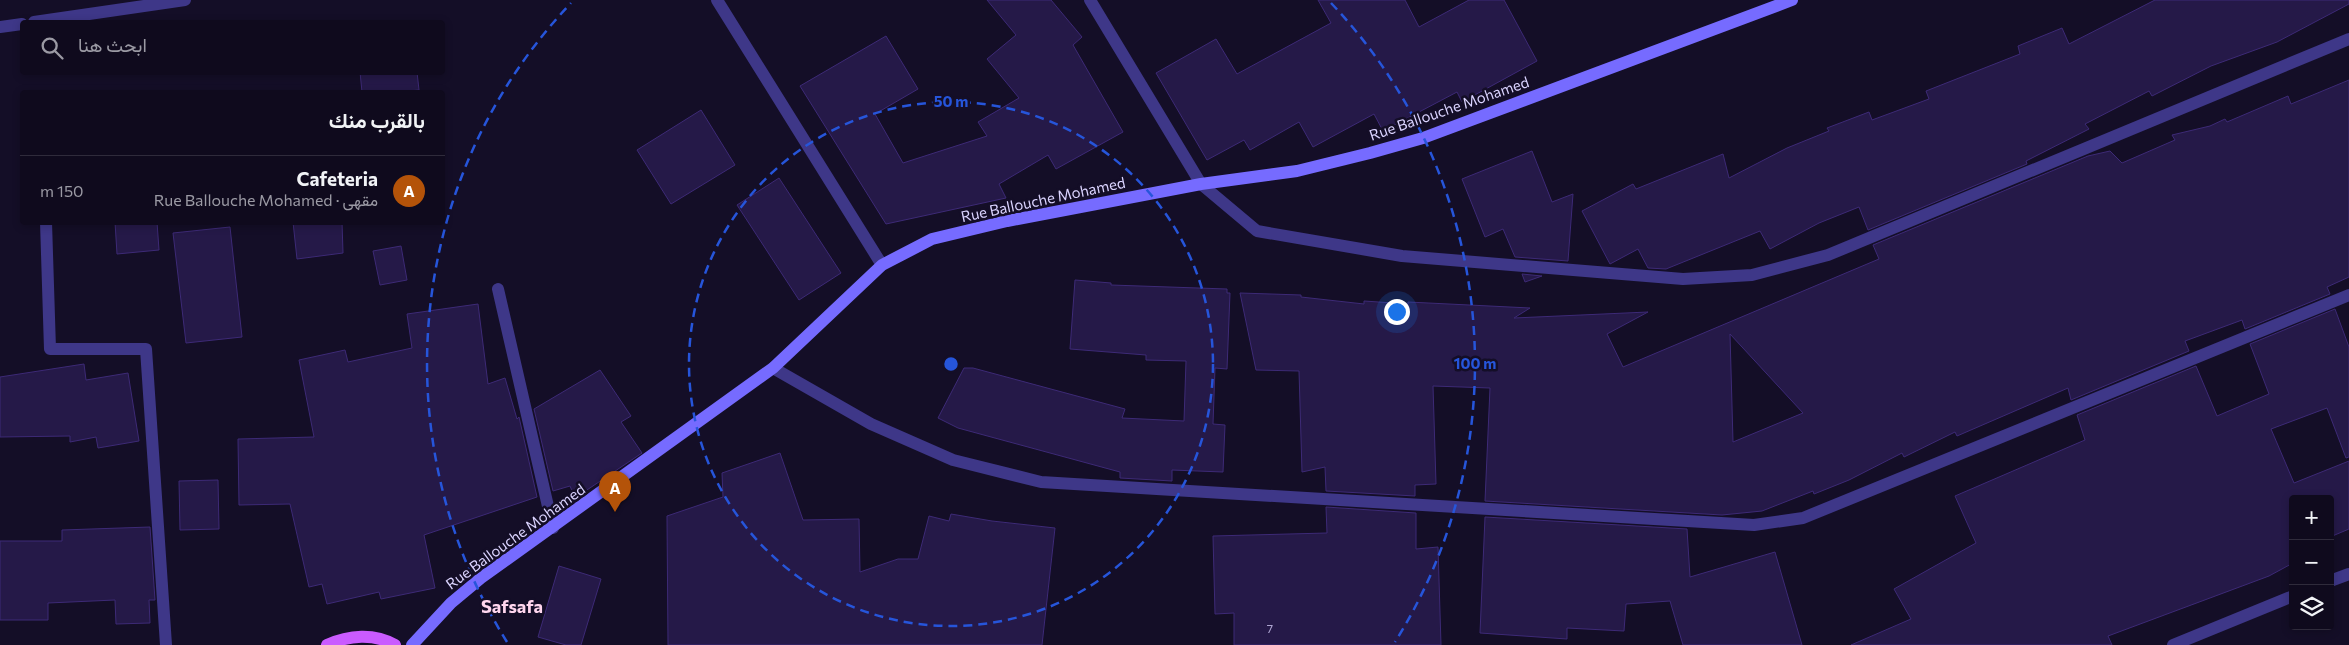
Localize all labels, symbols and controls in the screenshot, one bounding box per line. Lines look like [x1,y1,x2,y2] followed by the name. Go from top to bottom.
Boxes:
[20,20,445,75] search box
[78,33,147,56] text: ابحث هنا
[38,34,66,62] icon: search
[1367,72,1531,144] street label: Rue Ballouche Mohamed
[934,92,968,110] text: 50 m
[329,107,425,132] text: بالقرب منك
[297,167,378,190] text: Cafeteria
[959,173,1127,225] street label: Rue Ballouche Mohamed
[40,181,84,200] text: 150 m
[403,181,415,200] text: A
[154,190,378,209] text: مقهى · Rue Ballouche Mohamed
[1384,299,1410,325] your location
[1454,354,1496,372] text: 100 m
[942,355,960,373] centre of rings
[599,471,631,512] pin: A
[442,479,588,593] street label: Rue Ballouche Mohamed
[2289,495,2334,630] map controls
[2289,495,2334,540] button: +
[2289,540,2334,585] button: −
[2289,585,2334,630] button: layers
[481,595,543,617] district label: Safsafa
[1267,621,1273,635] house number: 7

